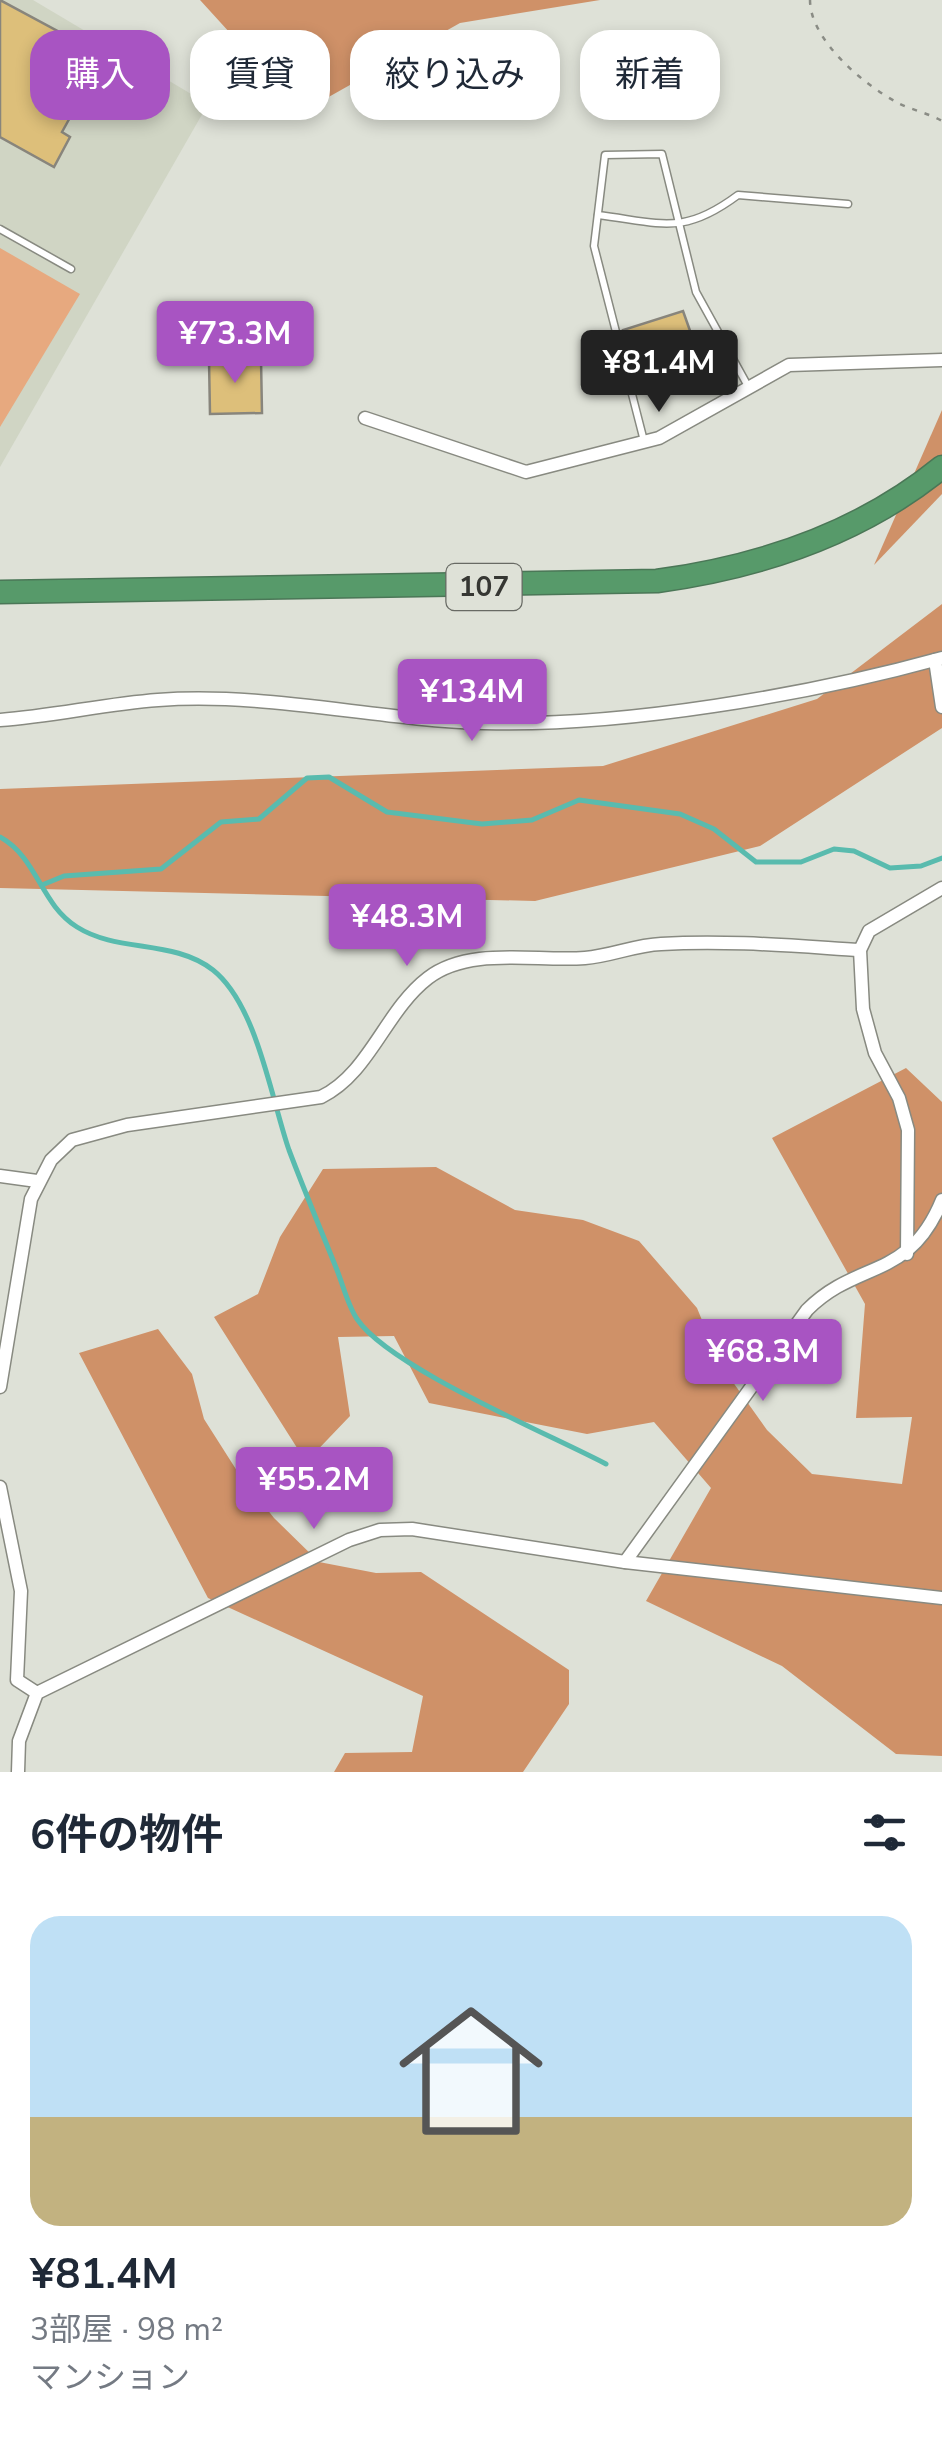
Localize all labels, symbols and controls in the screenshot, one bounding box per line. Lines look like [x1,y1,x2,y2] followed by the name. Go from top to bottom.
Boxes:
[30,30,170,120] chip: 購入
[190,30,330,120] chip: 賃貸
[350,30,560,120] chip: 絞り込み
[580,30,720,120] chip: 新着
[154,301,316,386] pin: ¥73.3M
[179,312,291,355] text: ¥73.3M
[578,330,740,415] pin: ¥81.4M
[603,341,715,384] text: ¥81.4M
[446,564,522,610] road number: 107
[402,659,542,744] pin: ¥134M
[420,670,524,713] text: ¥134M
[326,884,488,969] pin: ¥48.3M
[351,895,463,938] text: ¥48.3M
[682,1319,844,1404] pin: ¥68.3M
[707,1330,819,1373] text: ¥68.3M
[233,1447,395,1532] pin: ¥55.2M
[258,1458,370,1501] text: ¥55.2M
[857,1805,912,1860] icon: filters
[30,1807,223,1864] text: 6件の物件
[381,1981,561,2161] icon: home
[30,2246,178,2303] text: ¥81.4M
[30,2308,223,2351] text: 3部屋 · 98 m²
[30,2356,190,2399] text: マンション

